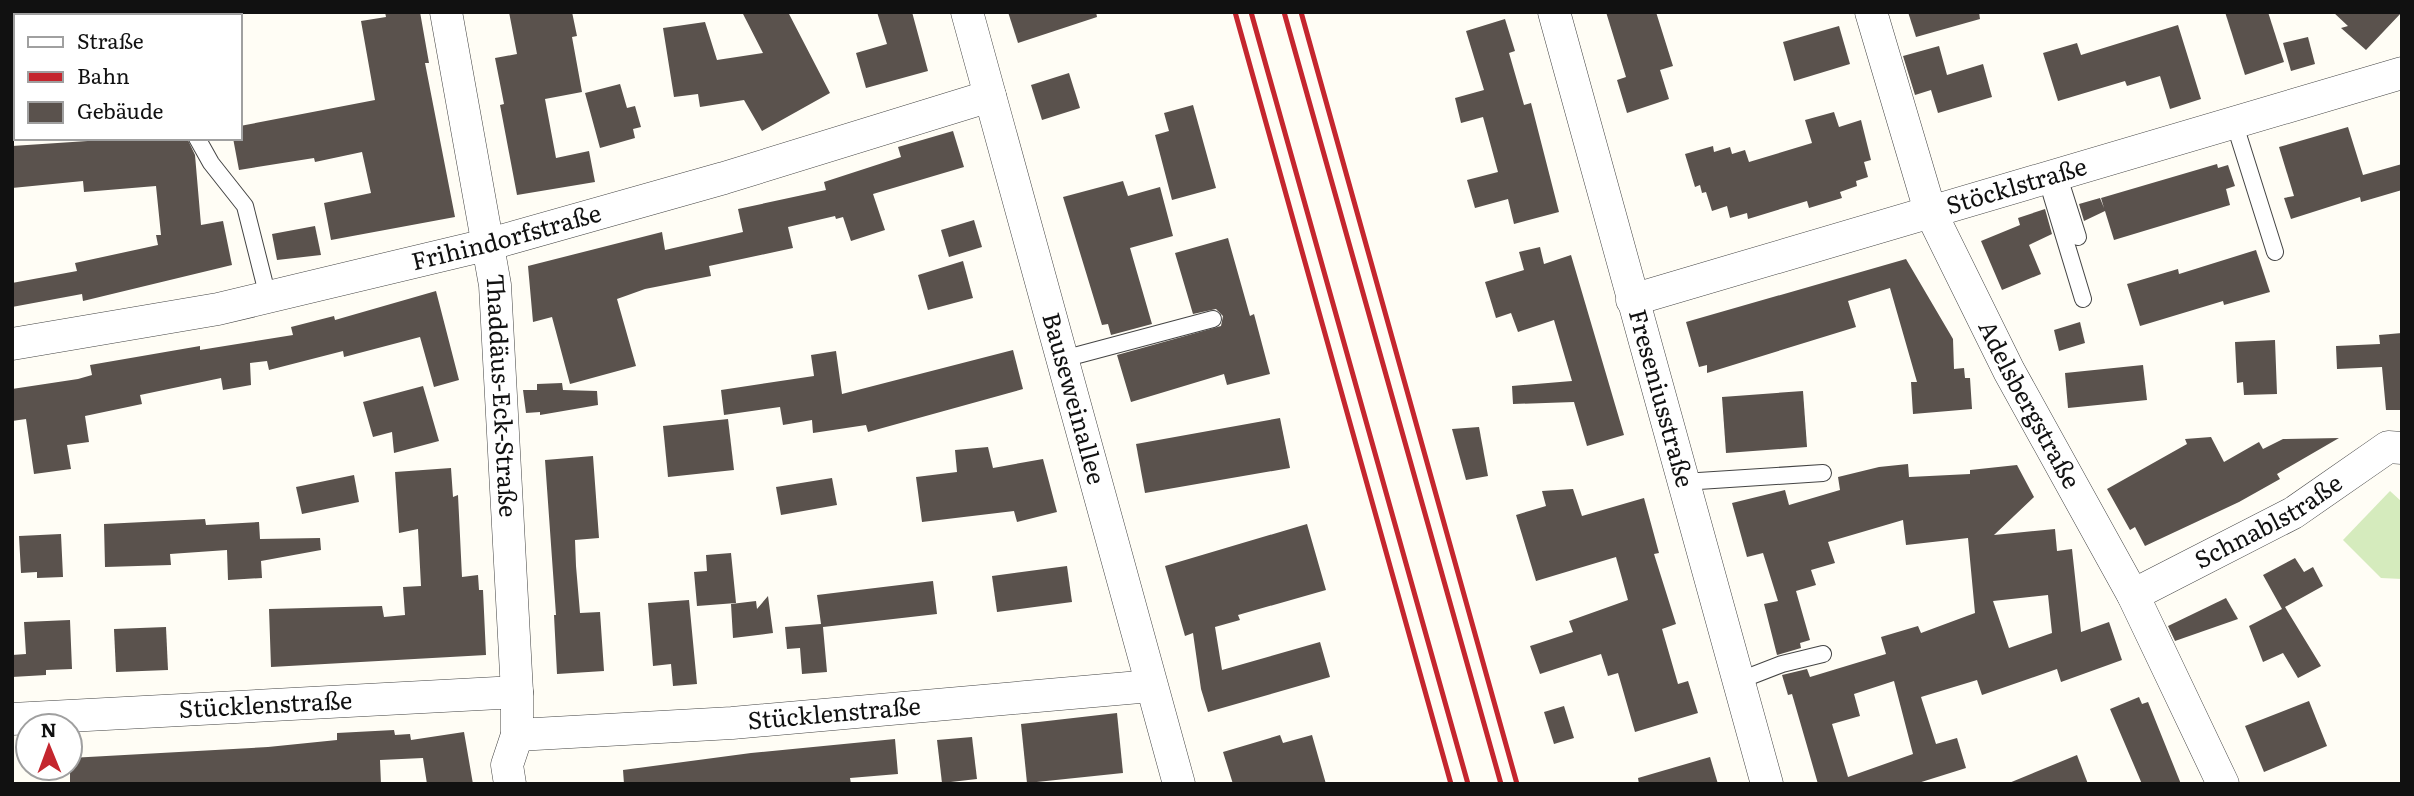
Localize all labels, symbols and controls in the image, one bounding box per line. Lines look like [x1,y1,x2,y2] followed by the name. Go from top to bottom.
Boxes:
[14,14,242,140] legend
[77,24,144,55] text: Straße
[77,59,130,90] text: Bahn
[77,94,164,125] text: Gebäude
[1941,147,2090,222] street label: Stöcklstraße
[408,194,605,277] street label: Frihindorfstraße
[479,273,528,518] street label: Thaddäus-Eck-Straße
[1622,305,1704,491] street label: Freseniusstraße
[1035,308,1116,488] street label: Bauseweinallee
[1972,314,2091,494] street label: Adelsbergstraße
[2187,464,2348,576] street label: Schnablstraße
[178,681,353,725] street label: Stücklenstraße
[746,686,922,737] street label: Stücklenstraße
[14,712,84,782] north arrow
[40,715,57,743] text: N

